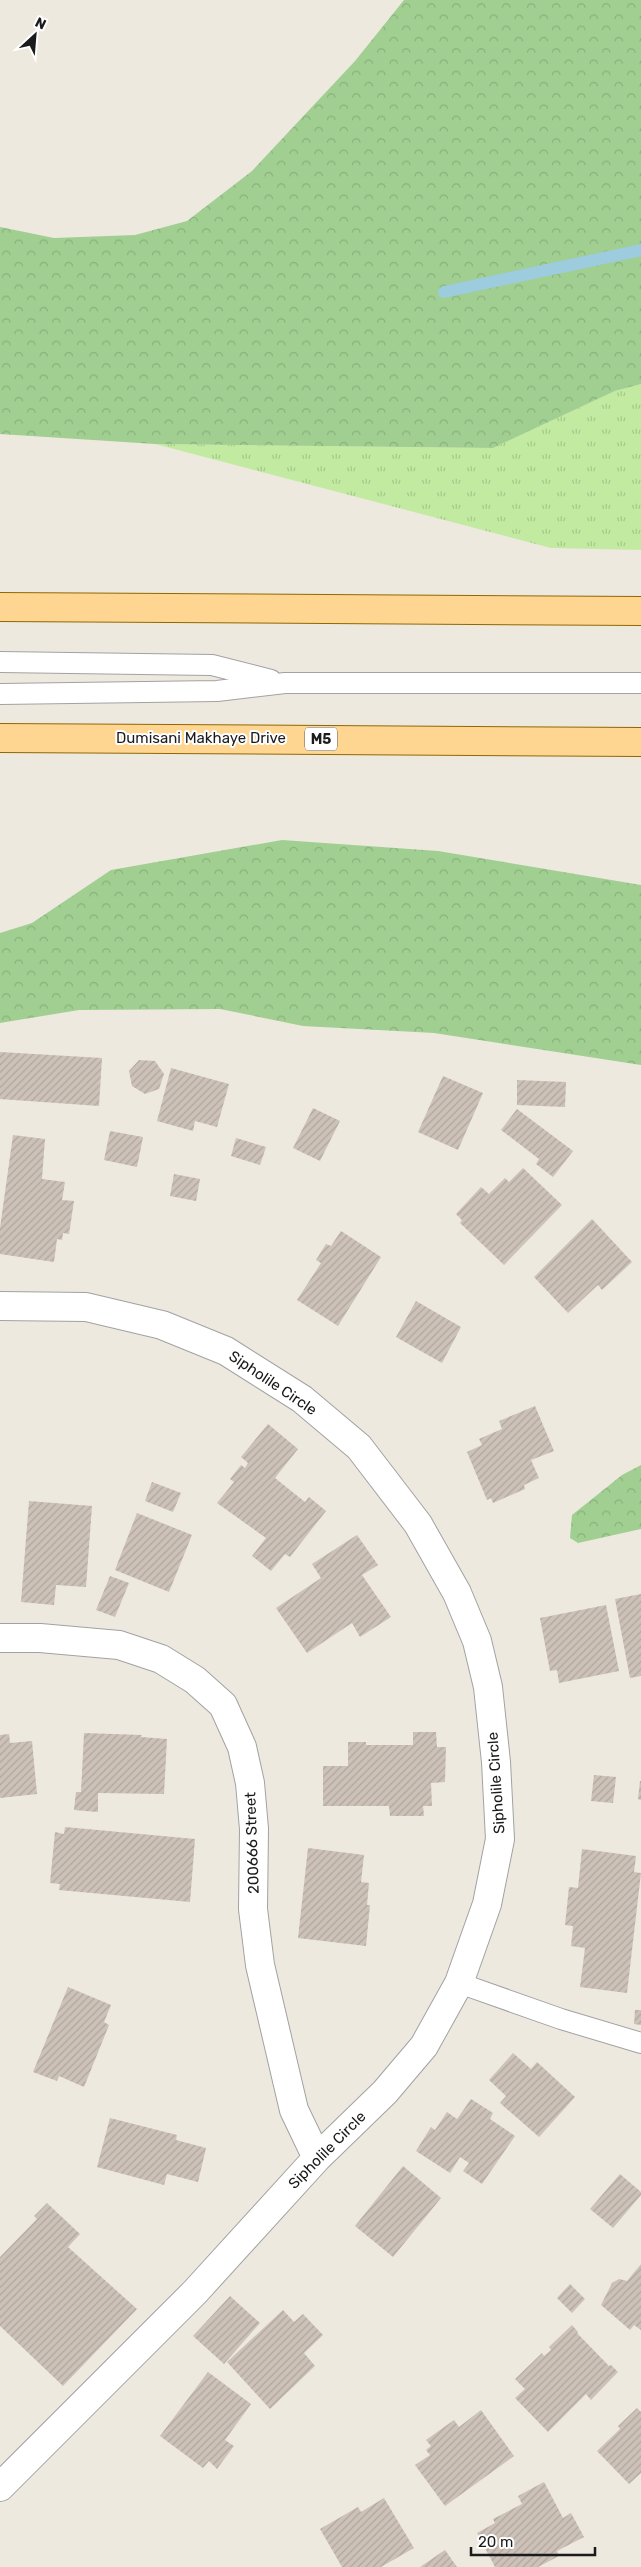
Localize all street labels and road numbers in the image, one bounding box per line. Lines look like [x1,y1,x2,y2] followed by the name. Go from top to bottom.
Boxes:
[305,728,337,751] road number: M5
[116,729,286,747] street label: Dumisani Makhaye Drive
[226,1347,320,1419] street label: Sipholile Circle
[483,1731,509,1835] street label: Sipholile Circle
[241,1792,263,1894] street label: 200666 Street
[285,2108,369,2192] street label: Sipholile Circle

